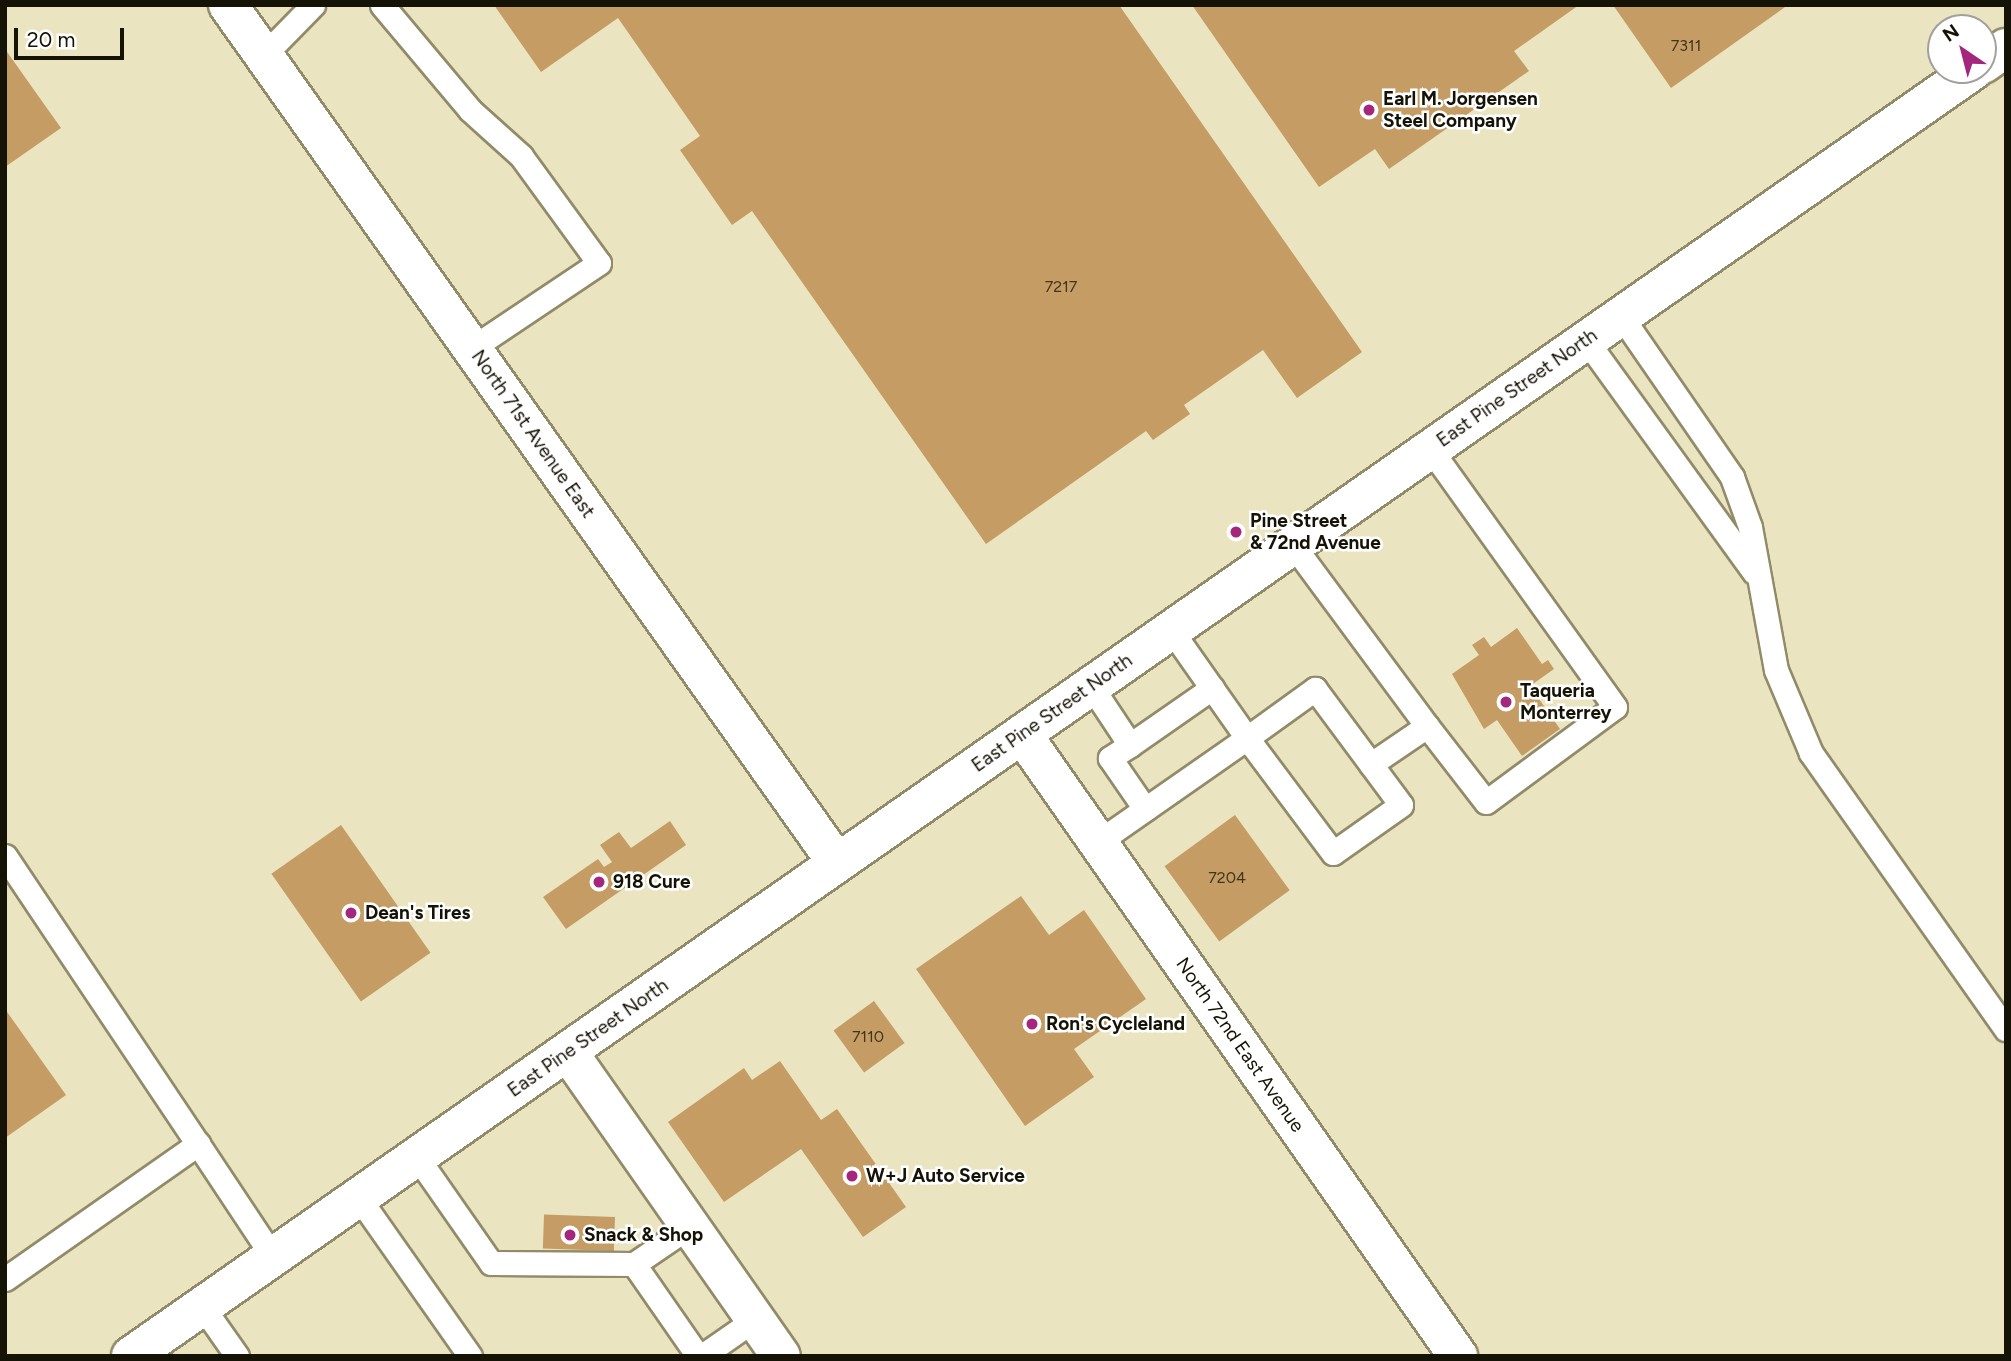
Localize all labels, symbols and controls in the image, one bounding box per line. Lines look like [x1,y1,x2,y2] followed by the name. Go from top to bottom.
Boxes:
[18,14,128,58] scale bar
[1927,14,1997,84] north arrow
[1938,19,1963,47] text: N
[27,27,75,52] text: 20 m
[1671,36,1701,56] house number: 7311
[1383,88,1538,132] place label: Earl M. Jorgensen Steel Company
[1361,102,1377,118] marker: Earl M. Jorgensen Steel Company
[1045,277,1077,297] house number: 7217
[1432,324,1602,452] street label: East Pine Street North
[466,346,600,522] street label: North 71st Avenue East
[1250,510,1381,554] place label: Pine Street & 72nd Avenue
[1228,524,1244,540] marker: Pine Street & 72nd Avenue
[967,649,1137,777] street label: East Pine Street North
[1520,680,1612,724] place label: Taqueria Monterrey
[1498,694,1514,710] marker: Taqueria Monterrey
[1208,868,1246,888] house number: 7204
[613,871,690,893] place label: 918 Cure
[591,874,607,890] marker: 918 Cure
[365,902,470,924] place label: Dean's Tires
[343,905,359,921] marker: Dean's Tires
[1171,953,1309,1137] street label: North 72nd East Avenue
[503,974,673,1102] street label: East Pine Street North
[1046,1013,1185,1035] place label: Ron's Cycleland
[1024,1016,1040,1032] marker: Ron's Cycleland
[852,1027,884,1047] house number: 7110
[866,1165,1025,1187] place label: W+J Auto Service
[844,1168,860,1184] marker: W+J Auto Service
[584,1224,703,1246] place label: Snack & Shop
[562,1227,578,1243] marker: Snack & Shop

